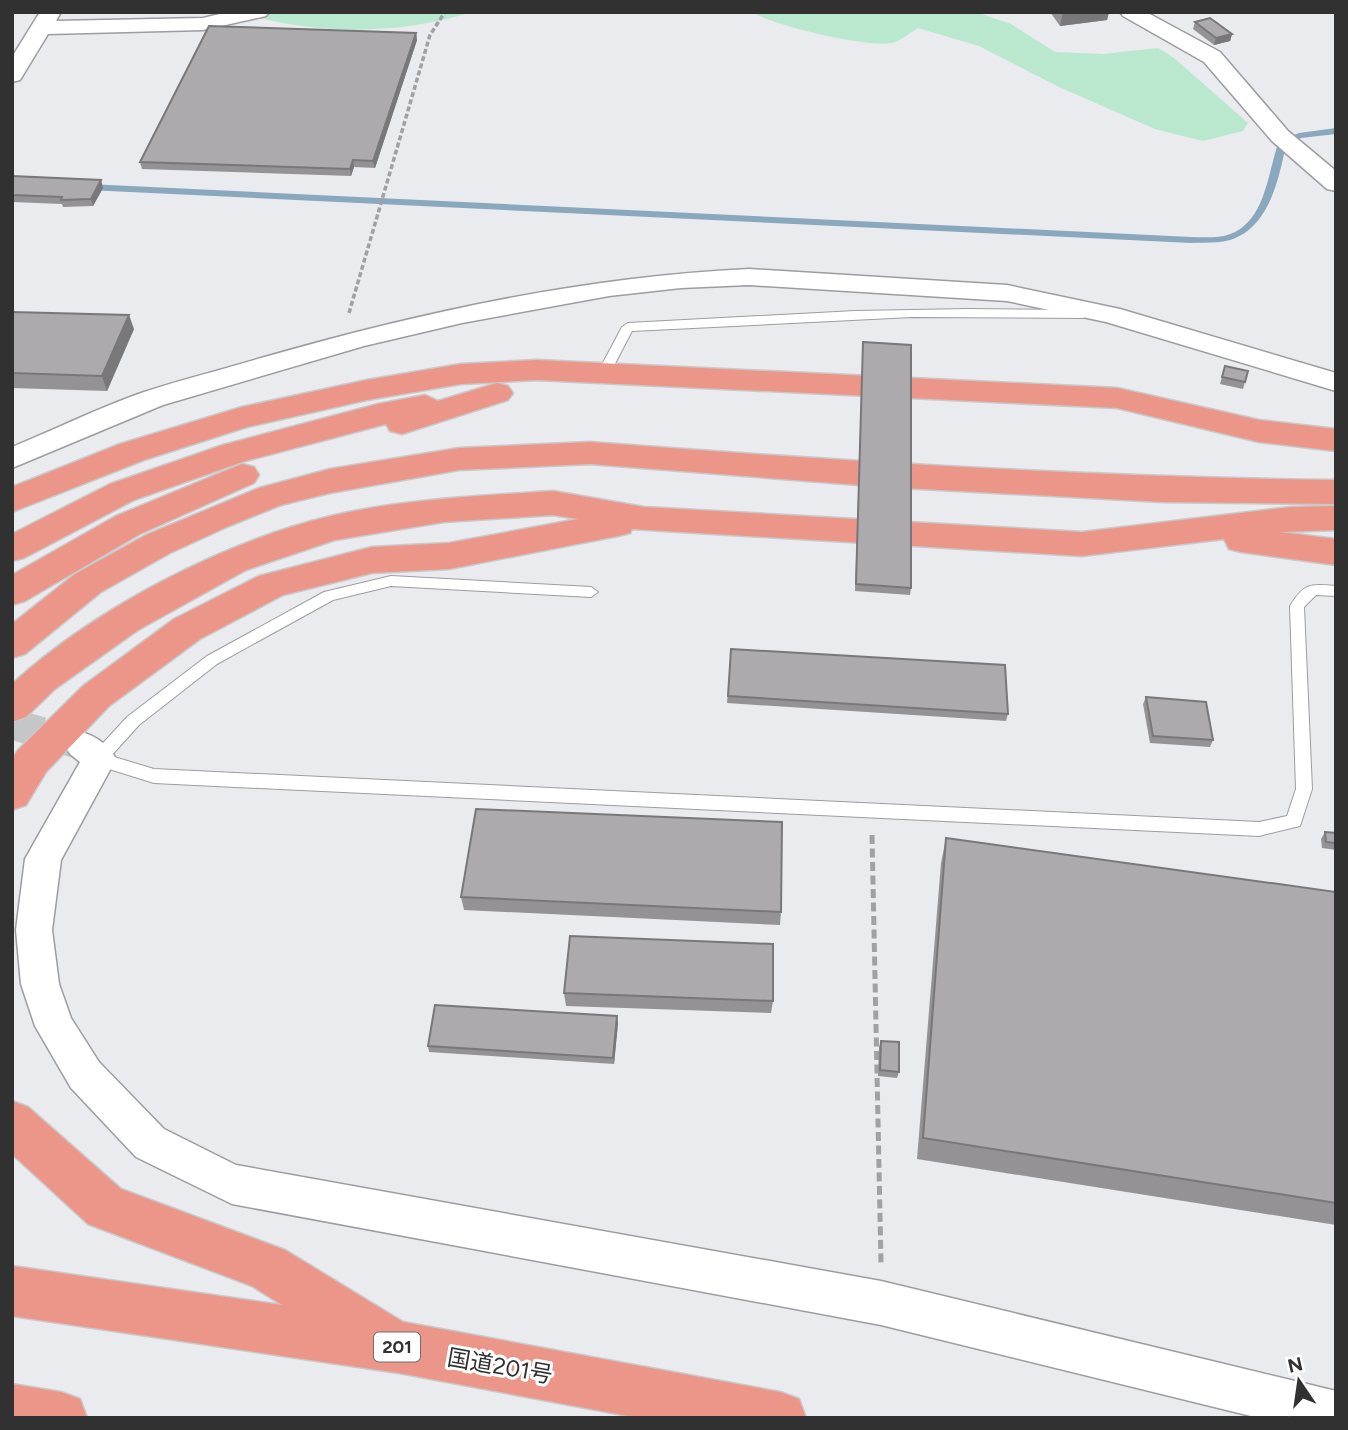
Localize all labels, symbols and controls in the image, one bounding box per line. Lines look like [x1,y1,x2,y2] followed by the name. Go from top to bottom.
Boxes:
[374,1332,420,1362] road number: 201
[445,1343,555,1389] street label: 国道201号
[1264,1346,1334,1416] north arrow
[1286,1352,1305,1378] text: N

